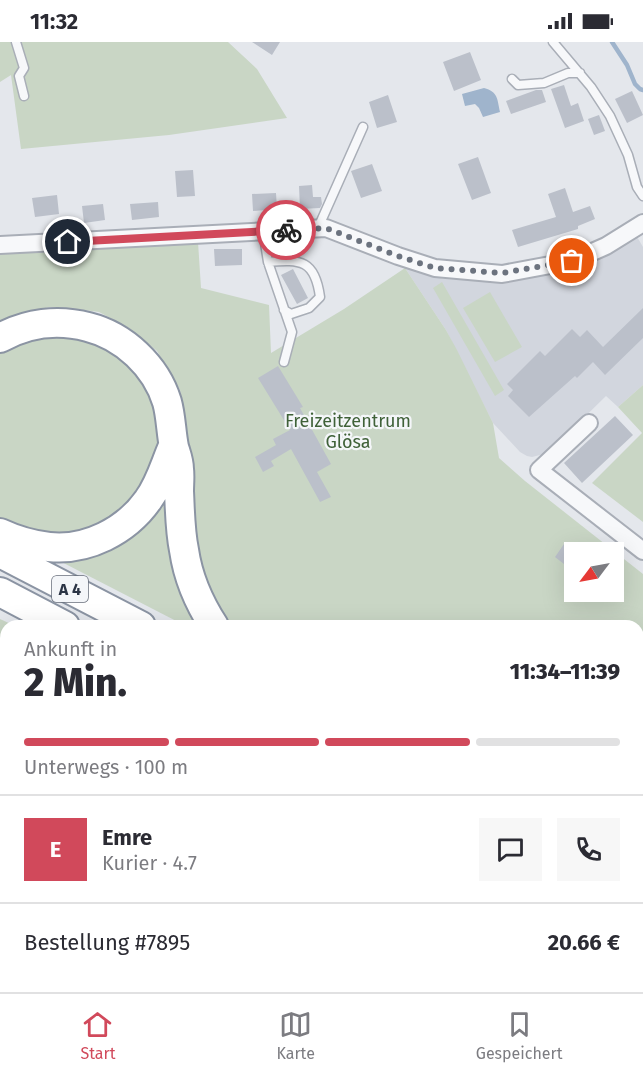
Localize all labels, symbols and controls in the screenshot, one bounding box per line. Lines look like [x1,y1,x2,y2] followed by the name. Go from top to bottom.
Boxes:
[30,8,78,35] text: 11:32
[256,200,316,260] courier
[270,214,303,247] icon: bike
[42,216,93,267] pin
[51,225,84,258] icon: home
[546,235,597,286] pin
[555,244,588,277] icon: bag
[285,410,411,453] park label: Freizeitzentrum Glösa
[564,542,624,602] north arrow
[564,542,624,602] map controls
[52,576,88,602] road number: A 4
[24,637,117,661] text: Ankunft in
[510,658,620,685] text: 11:34–11:39
[24,660,127,706] text: 2 Min.
[24,755,188,779] text: Unterwegs · 100 m
[479,818,542,881] button: chat
[557,818,620,881] button: phone
[102,824,152,851] text: Emre
[50,836,61,863] text: E
[102,851,197,875] text: Kurier · 4.7
[24,929,190,956] text: Bestellung #7895
[548,929,620,956] text: 20.66 €
[80,1008,116,1063] tab: Start
[276,1008,315,1063] tab: Karte
[476,1008,563,1063] tab: Gespeichert

